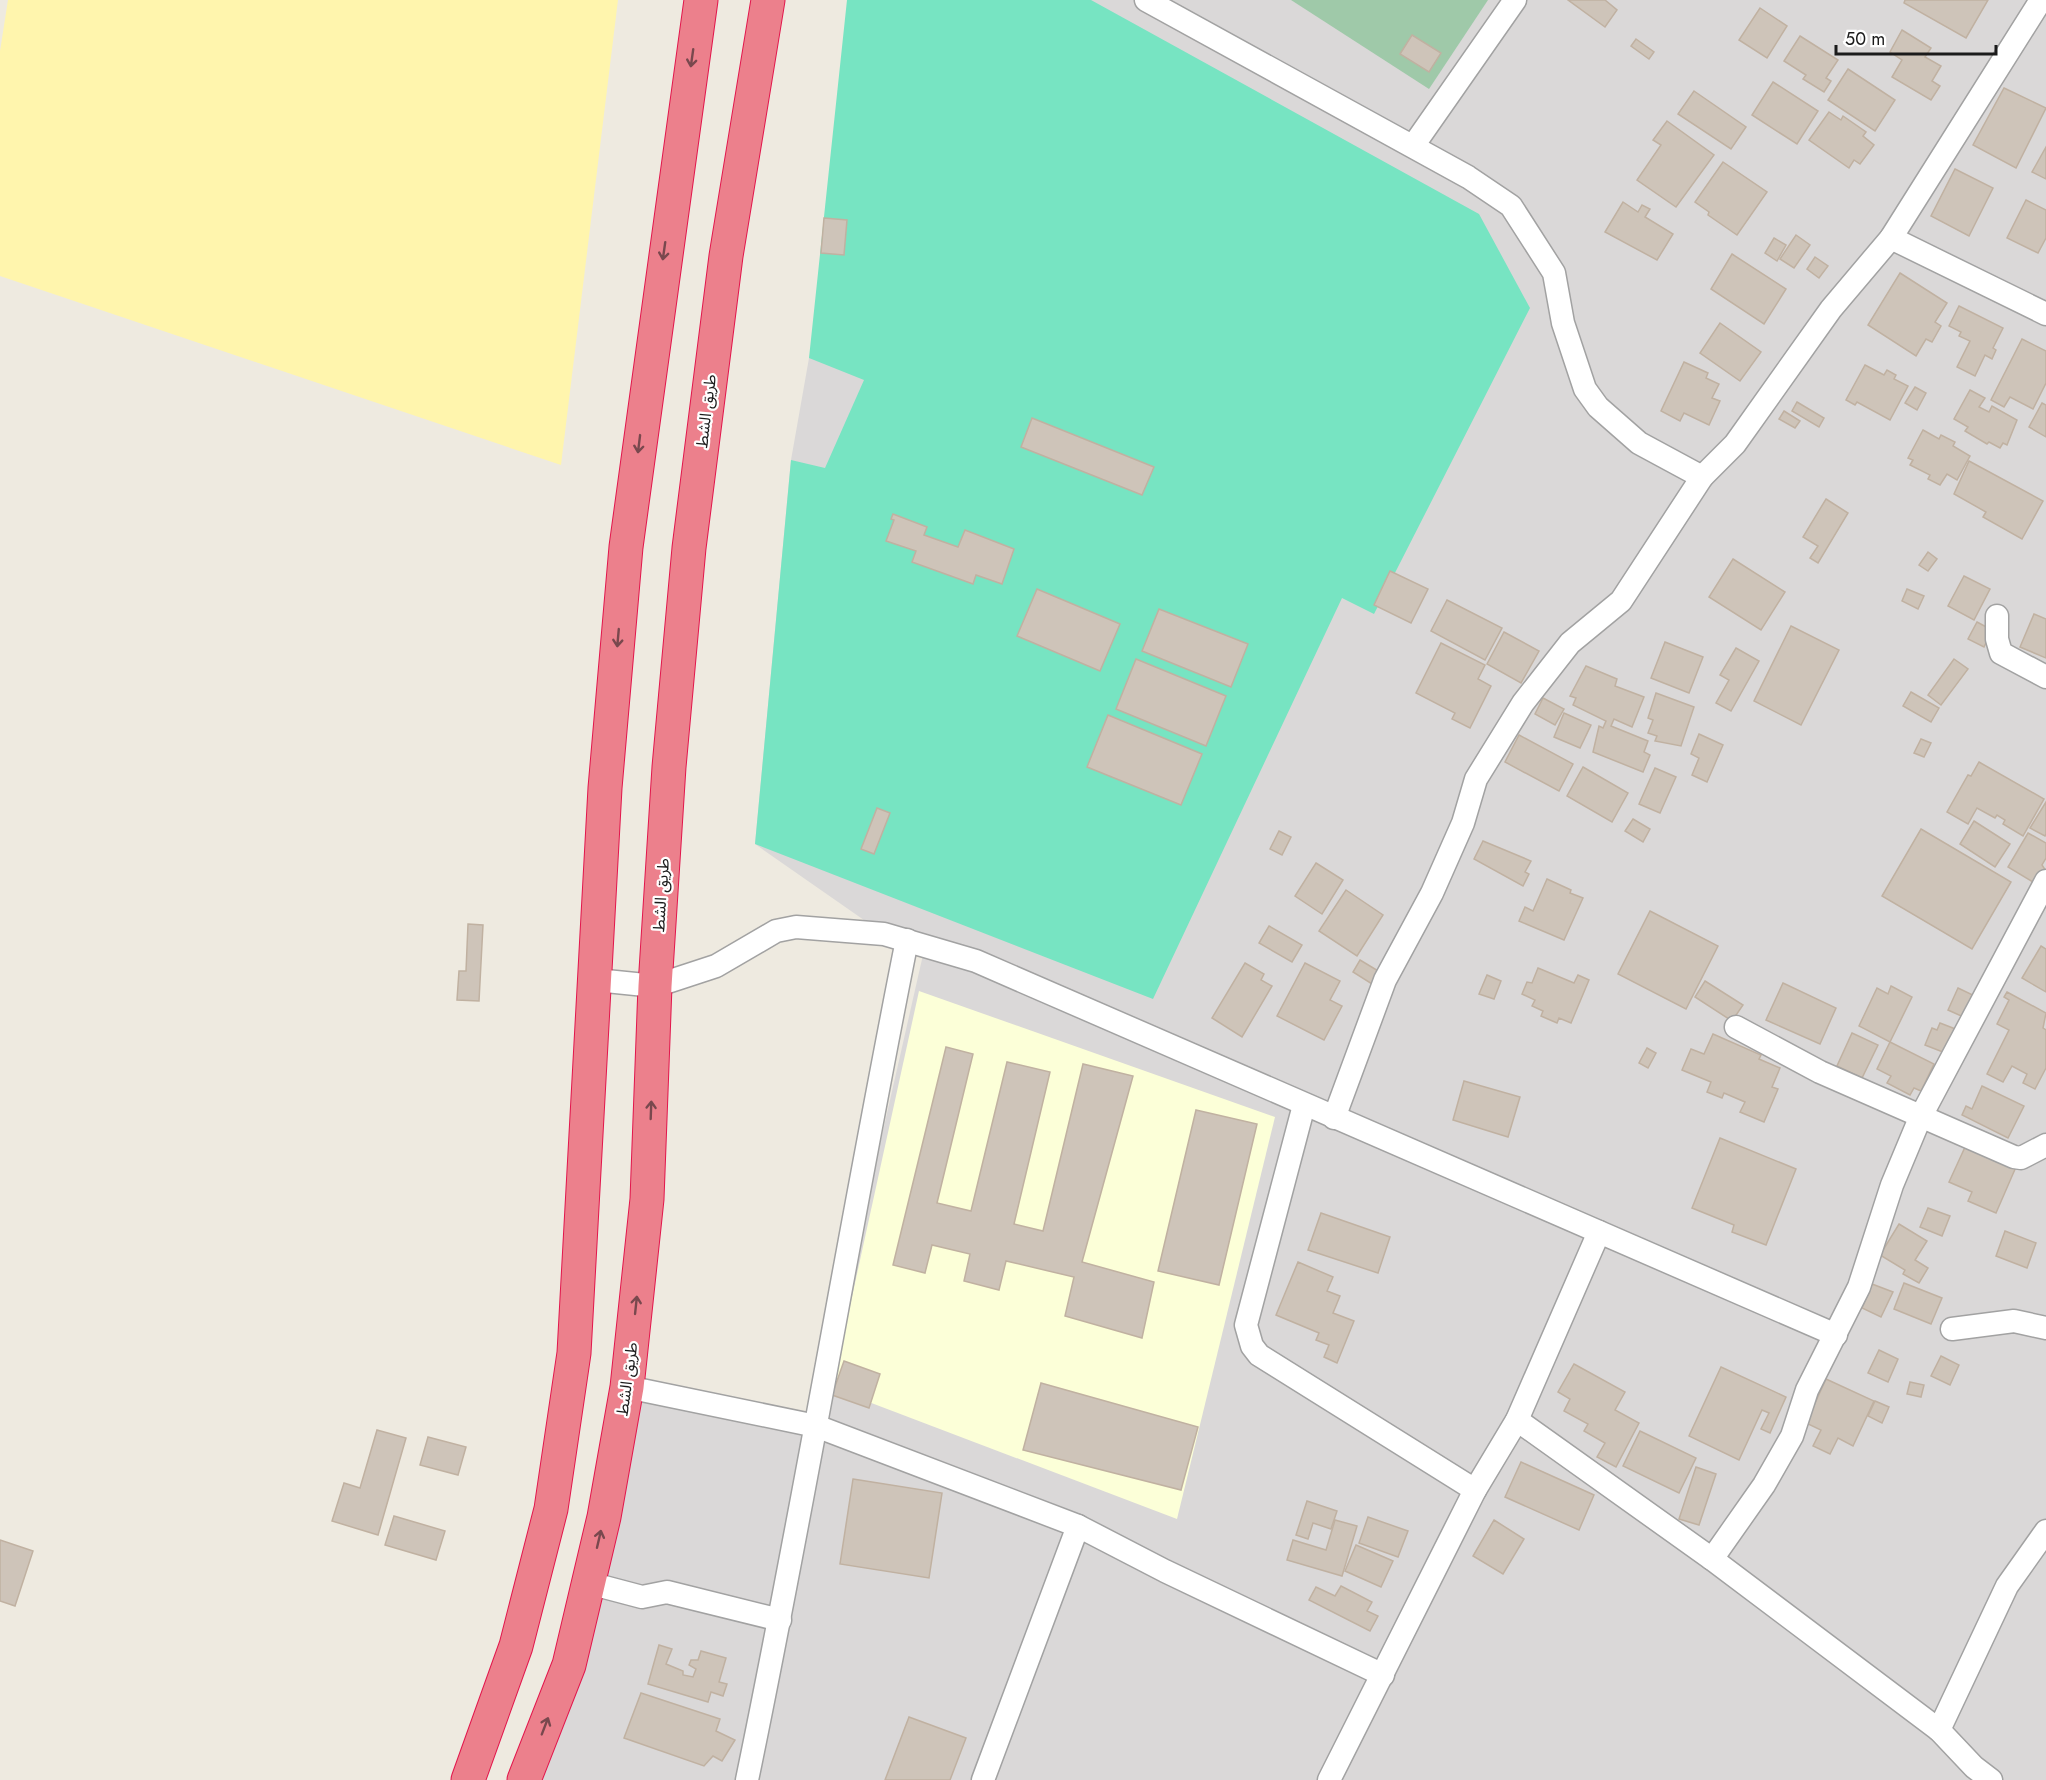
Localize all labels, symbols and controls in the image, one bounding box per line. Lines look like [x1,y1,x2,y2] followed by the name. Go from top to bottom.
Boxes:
[1836,18,1996,56] scale bar
[1845,26,1885,52] text: 50 m
[687,48,698,67] one-way arrow
[659,241,670,260] one-way arrow
[690,373,722,449] street label: طريق الشط
[634,434,645,454] one-way arrow
[612,628,623,648] one-way arrow
[647,857,675,933] street label: طريق الشط
[645,1101,656,1121] one-way arrow
[631,1295,642,1315] one-way arrow
[610,1341,644,1417] street label: طريق الشط
[594,1529,606,1548] one-way arrow
[540,1717,551,1735] one-way arrow

